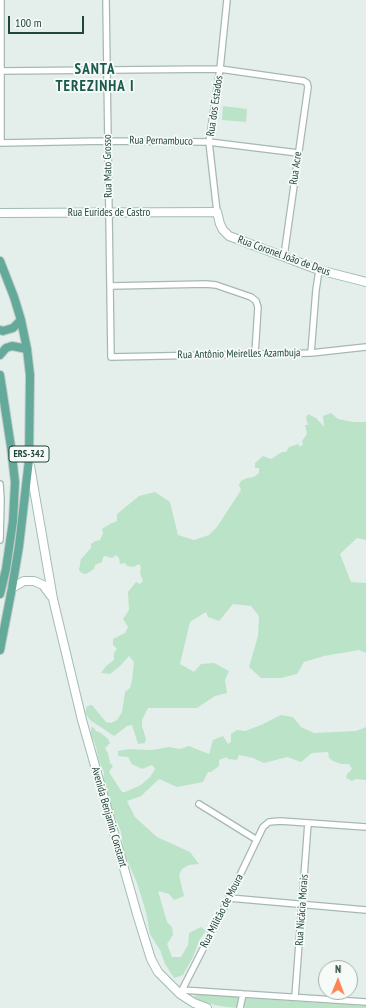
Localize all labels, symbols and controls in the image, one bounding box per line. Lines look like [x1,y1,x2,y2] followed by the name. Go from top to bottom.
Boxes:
[10,8,86,34] scale bar
[15,15,42,30] text: 100 m
[55,61,135,96] district label: SANTA TEREZINHA I
[204,75,226,137] street label: Rua dos Estados
[101,134,115,198] street label: Rua Mato Grosso
[129,134,193,148] street label: Rua Pernambuco
[287,151,305,185] street label: Rua Acre
[68,206,150,220] street label: Rua Eurides de Castro
[236,233,332,279] street label: Rua Coronel João de Deus
[177,346,301,362] street label: Rua Antônio Meirelles Azambuja
[9,446,49,462] road number: ERS-342
[88,765,130,869] street label: Avenida Benjamin Constant
[198,872,246,950] street label: Rua Militão de Moura
[293,874,311,946] street label: Rua Nicácia Morais
[318,960,358,1000] north arrow
[335,962,341,976] text: N

